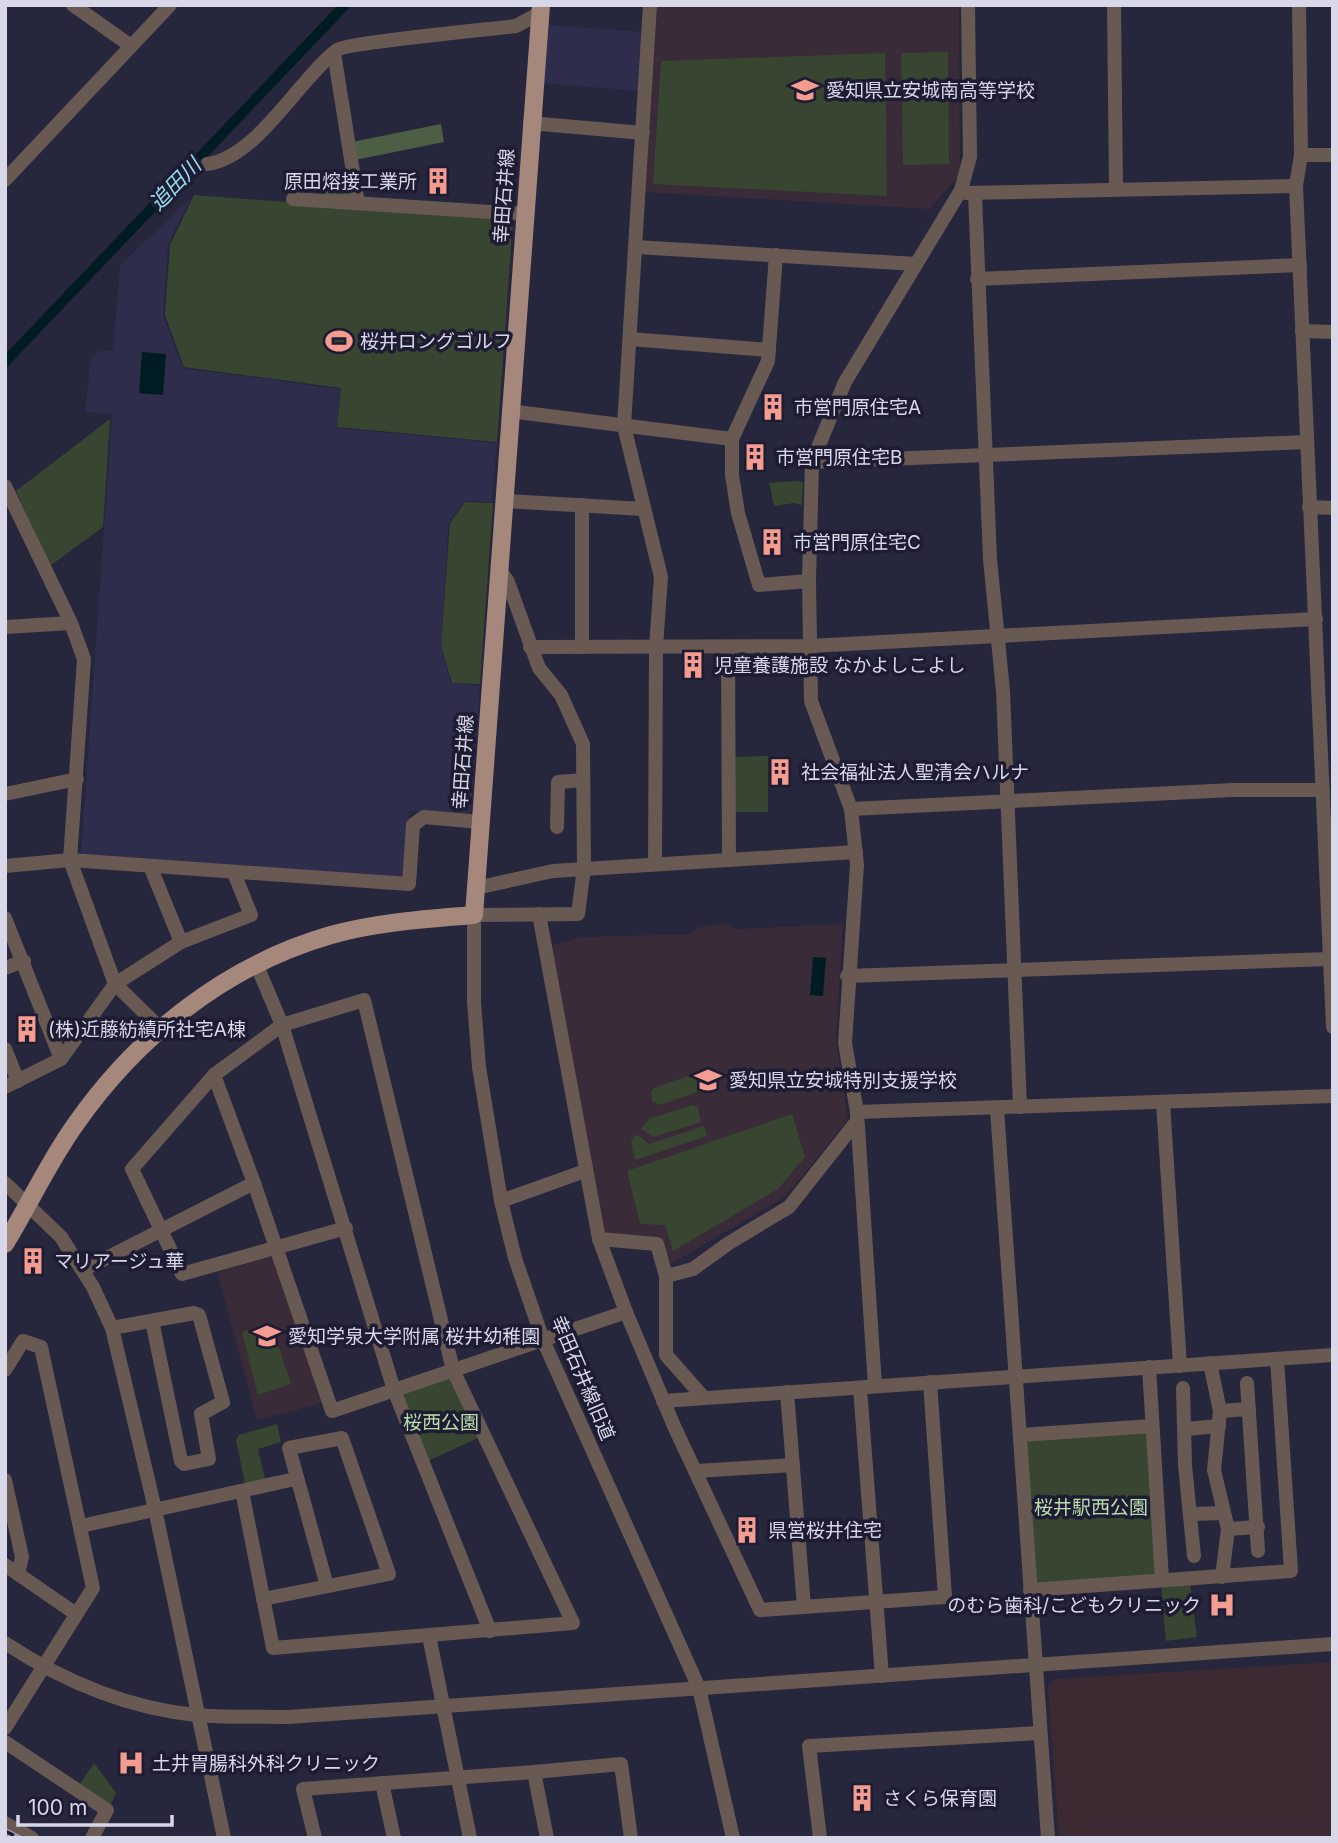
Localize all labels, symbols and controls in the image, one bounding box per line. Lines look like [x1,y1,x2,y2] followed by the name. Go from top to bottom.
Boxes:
[790,75,820,105] school or university icon: 愛知県立安城南高等学校
[826,79,1035,102] place label: 愛知県立安城南高等学校
[489,148,519,244] street label: 幸田石井線
[144,151,207,215] water label: 追田川
[423,166,453,196] building icon: 原田熔接工業所
[284,170,417,193] place label: 原田熔接工業所
[324,326,354,356] sports icon: 桜井ロングゴルフ
[360,330,512,353] place label: 桜井ロングゴルフ
[758,392,788,422] building icon: 市営門原住宅A
[794,396,921,419] place label: 市営門原住宅A
[740,442,770,472] building icon: 市営門原住宅B
[776,446,902,469] place label: 市営門原住宅B
[757,527,787,557] building icon: 市営門原住宅C
[793,531,921,554] place label: 市営門原住宅C
[678,650,708,680] building icon: 児童養護施設 なかよしこよし
[714,654,965,677] place label: 児童養護施設 なかよしこよし
[448,714,478,810] street label: 幸田石井線
[765,757,795,787] building icon: 社会福祉法人聖清会ハルナ
[801,761,1029,784] place label: 社会福祉法人聖清会ハルナ
[12,1014,42,1044] building icon: (株)近藤紡績所社宅A棟
[48,1018,246,1041] place label: (株)近藤紡績所社宅A棟
[693,1065,723,1095] school or university icon: 愛知県立安城特別支援学校
[729,1069,957,1092] place label: 愛知県立安城特別支援学校
[18,1246,48,1276] building icon: マリアージュ華
[54,1250,184,1273] place label: マリアージュ華
[546,1312,620,1444] street label: 幸田石井線旧道
[252,1321,282,1351] school or university icon: 愛知学泉大学附属 桜井幼稚園
[288,1325,540,1348] place label: 愛知学泉大学附属 桜井幼稚園
[403,1411,479,1434] park label: 桜西公園
[1034,1496,1148,1519] park label: 桜井駅西公園
[732,1515,762,1545] building icon: 県営桜井住宅
[768,1519,882,1542] place label: 県営桜井住宅
[1207,1590,1237,1620] hospital icon: のむら歯科/こどもクリニック
[947,1594,1201,1617] place label: のむら歯科/こどもクリニック
[116,1748,146,1778] hospital icon: 土井胃腸科外科クリニック
[152,1752,380,1775] place label: 土井胃腸科外科クリニック
[847,1783,877,1813] building icon: さくら保育園
[18,1784,172,1828] scale bar
[883,1787,997,1810] place label: さくら保育園
[28,1795,87,1820] text: 100 m

